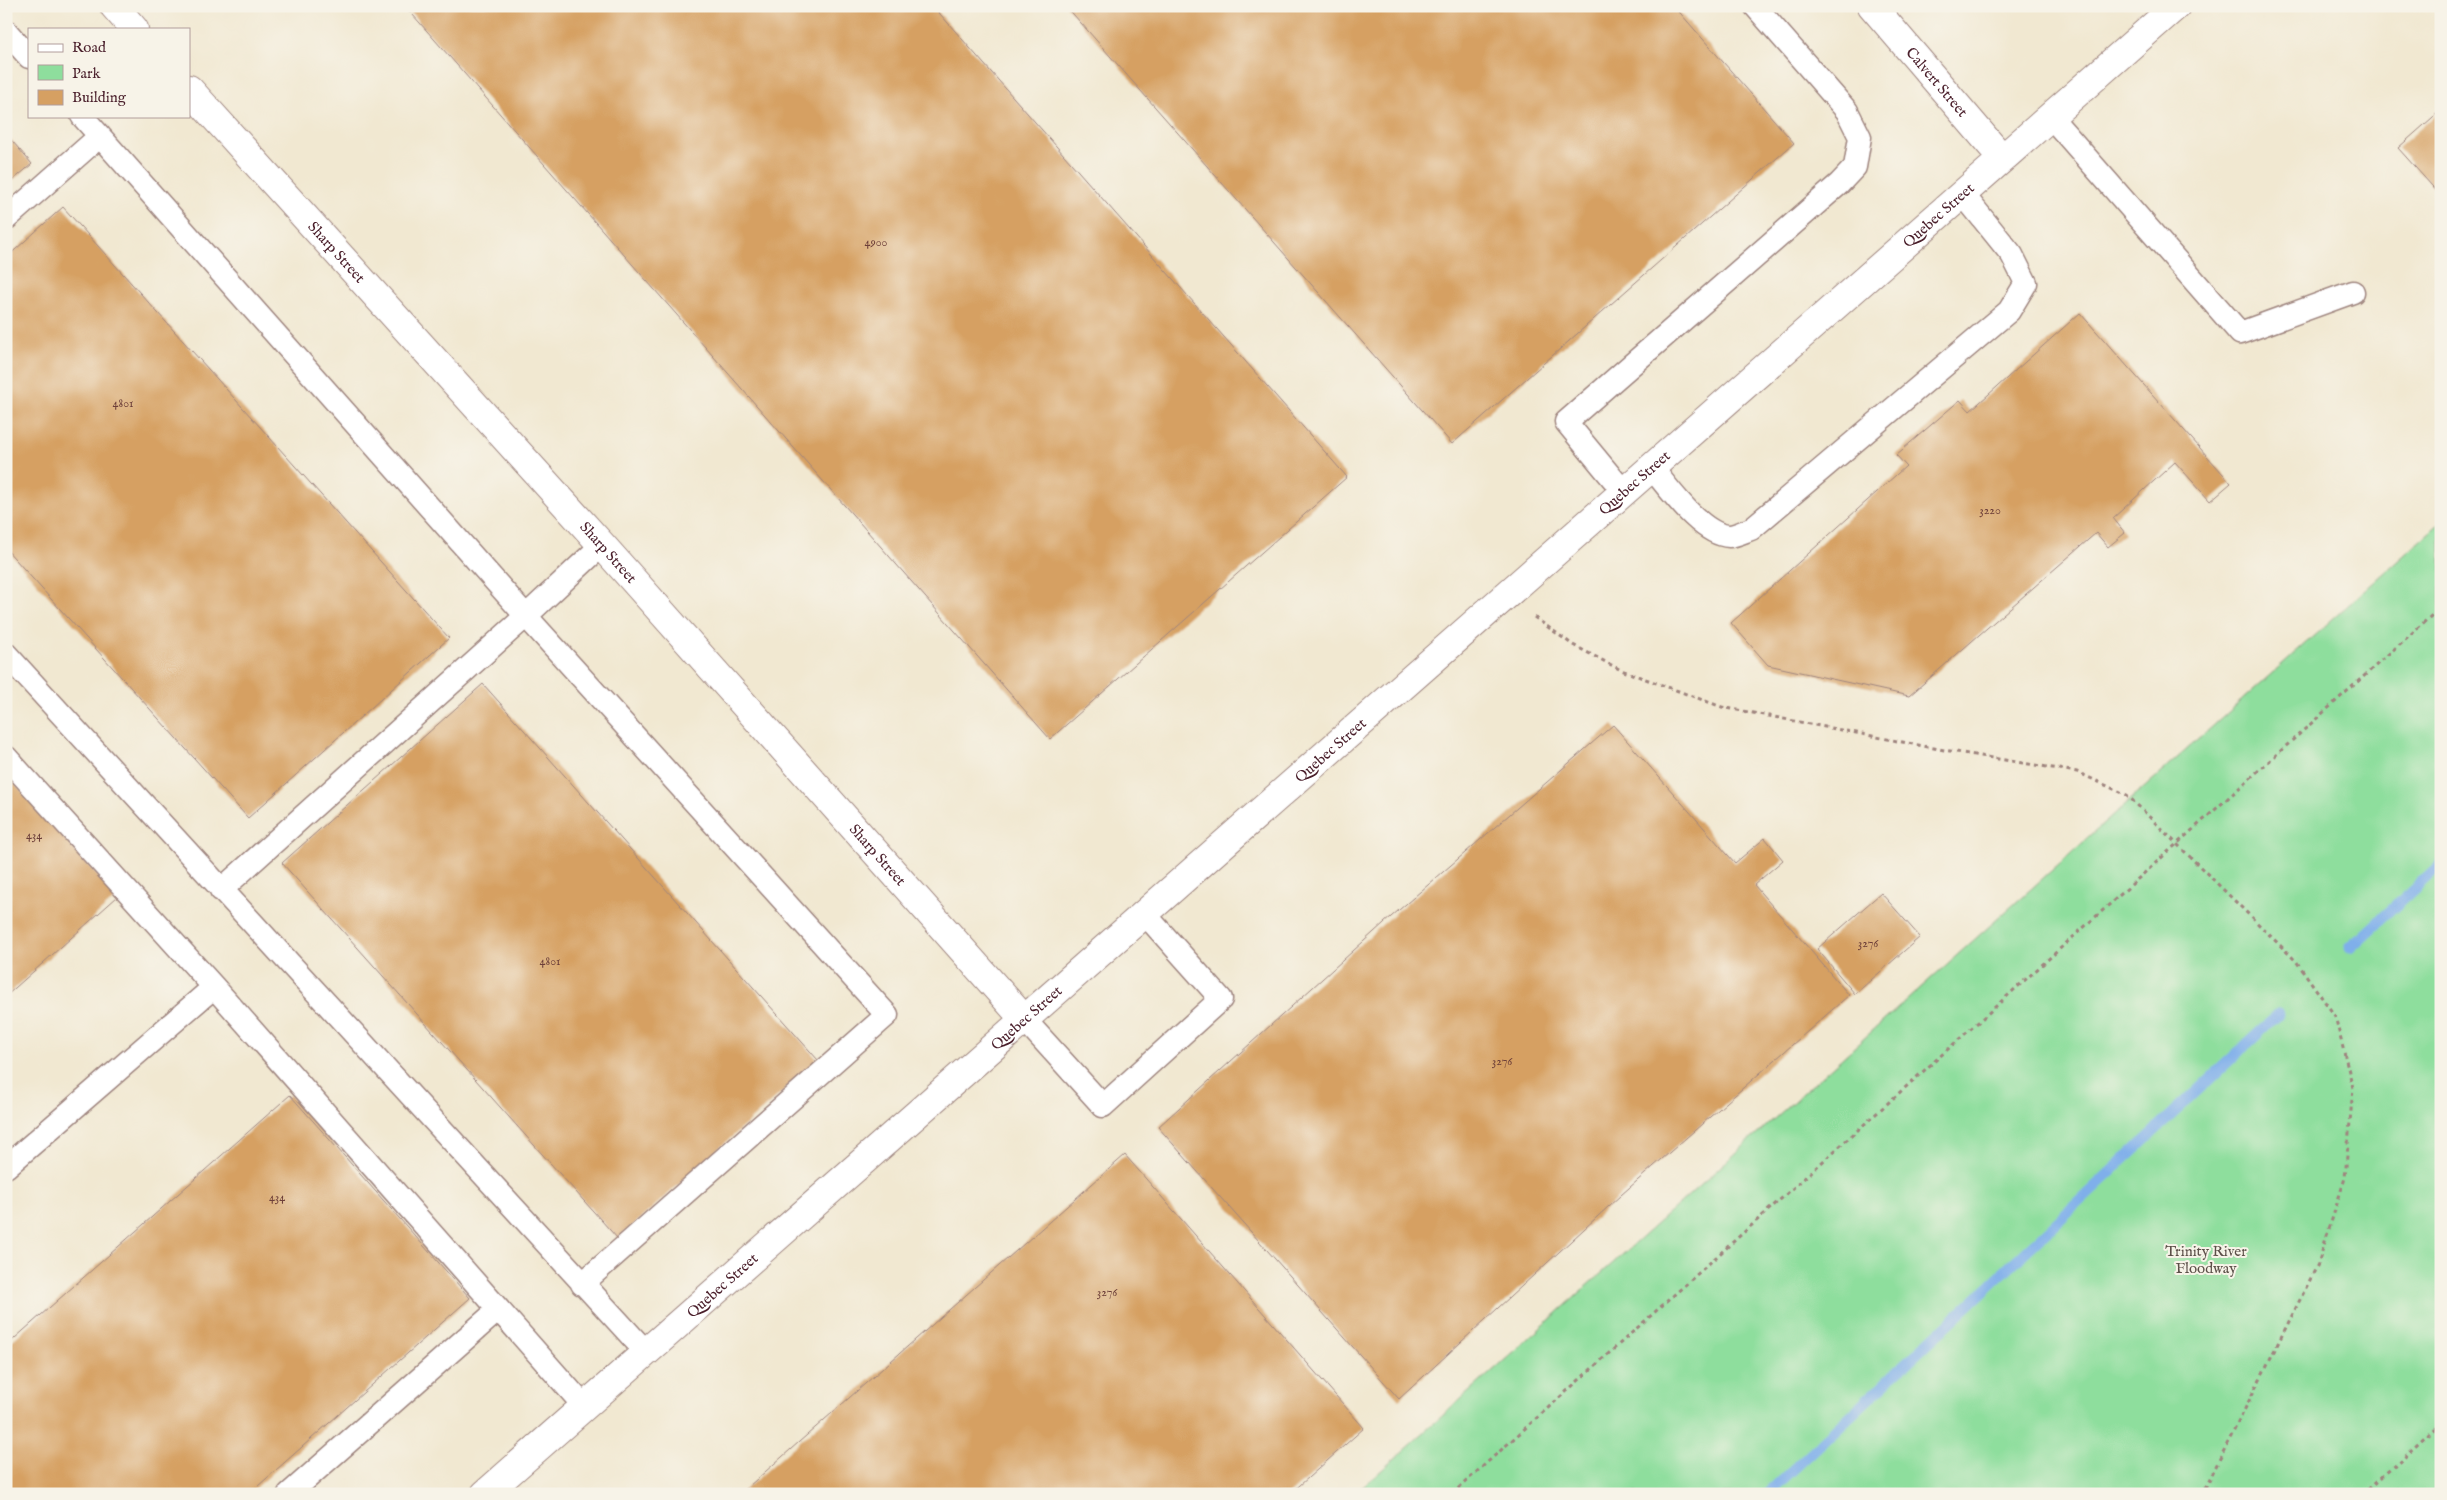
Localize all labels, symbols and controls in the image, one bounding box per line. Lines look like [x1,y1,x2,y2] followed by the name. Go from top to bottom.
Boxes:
[28,28,190,118] legend
[72,38,107,57] text: Road
[1901,44,1972,121] street label: Calvert Street
[72,64,102,83] text: Park
[72,88,127,107] text: Building
[1899,179,1978,252] street label: Quebec Street
[304,218,369,287] street label: Sharp Street
[865,235,888,250] house number: 4900
[113,396,133,411] house number: 4801
[1595,446,1674,519] street label: Quebec Street
[1979,503,2001,518] house number: 3220
[575,518,641,587] street label: Sharp Street
[1291,714,1370,787] street label: Quebec Street
[845,820,910,890] street label: Sharp Street
[26,828,42,843] house number: 434
[1858,936,1879,951] house number: 3276
[540,954,560,969] house number: 4801
[987,982,1066,1055] street label: Quebec Street
[1492,1054,1513,1069] house number: 3276
[269,1190,285,1205] house number: 434
[2165,1242,2247,1278] park label: Trinity River Floodway
[683,1249,762,1322] street label: Quebec Street
[1097,1285,1118,1300] house number: 3276

